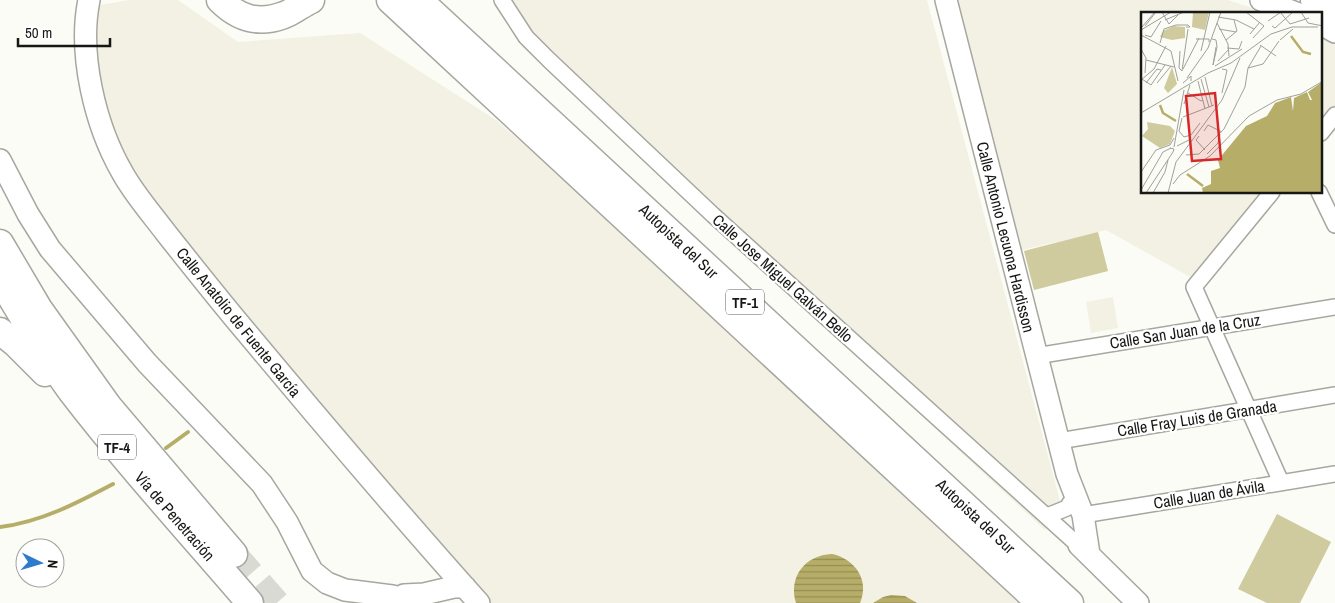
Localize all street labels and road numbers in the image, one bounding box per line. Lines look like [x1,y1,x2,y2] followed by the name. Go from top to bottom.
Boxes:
[972,140,1040,334] street label: Calle Antonio Lecuona Hardisson
[634,198,724,284] street label: Autopista del Sur
[708,209,858,347] street label: Calle Jose Miguel Galván Bello
[172,243,307,402] street label: Calle Anatolio de Fuente García
[726,290,764,314] road number: TF-1
[1108,308,1262,354] street label: Calle San Juan de la Cruz
[1116,394,1279,441] street label: Calle Fray Luis de Granada
[98,434,136,460] road number: TF-4
[130,466,220,566] street label: Vía de Penetración
[931,473,1021,559] street label: Autopista del Sur
[1152,474,1267,514] street label: Calle Juan de Ávila

